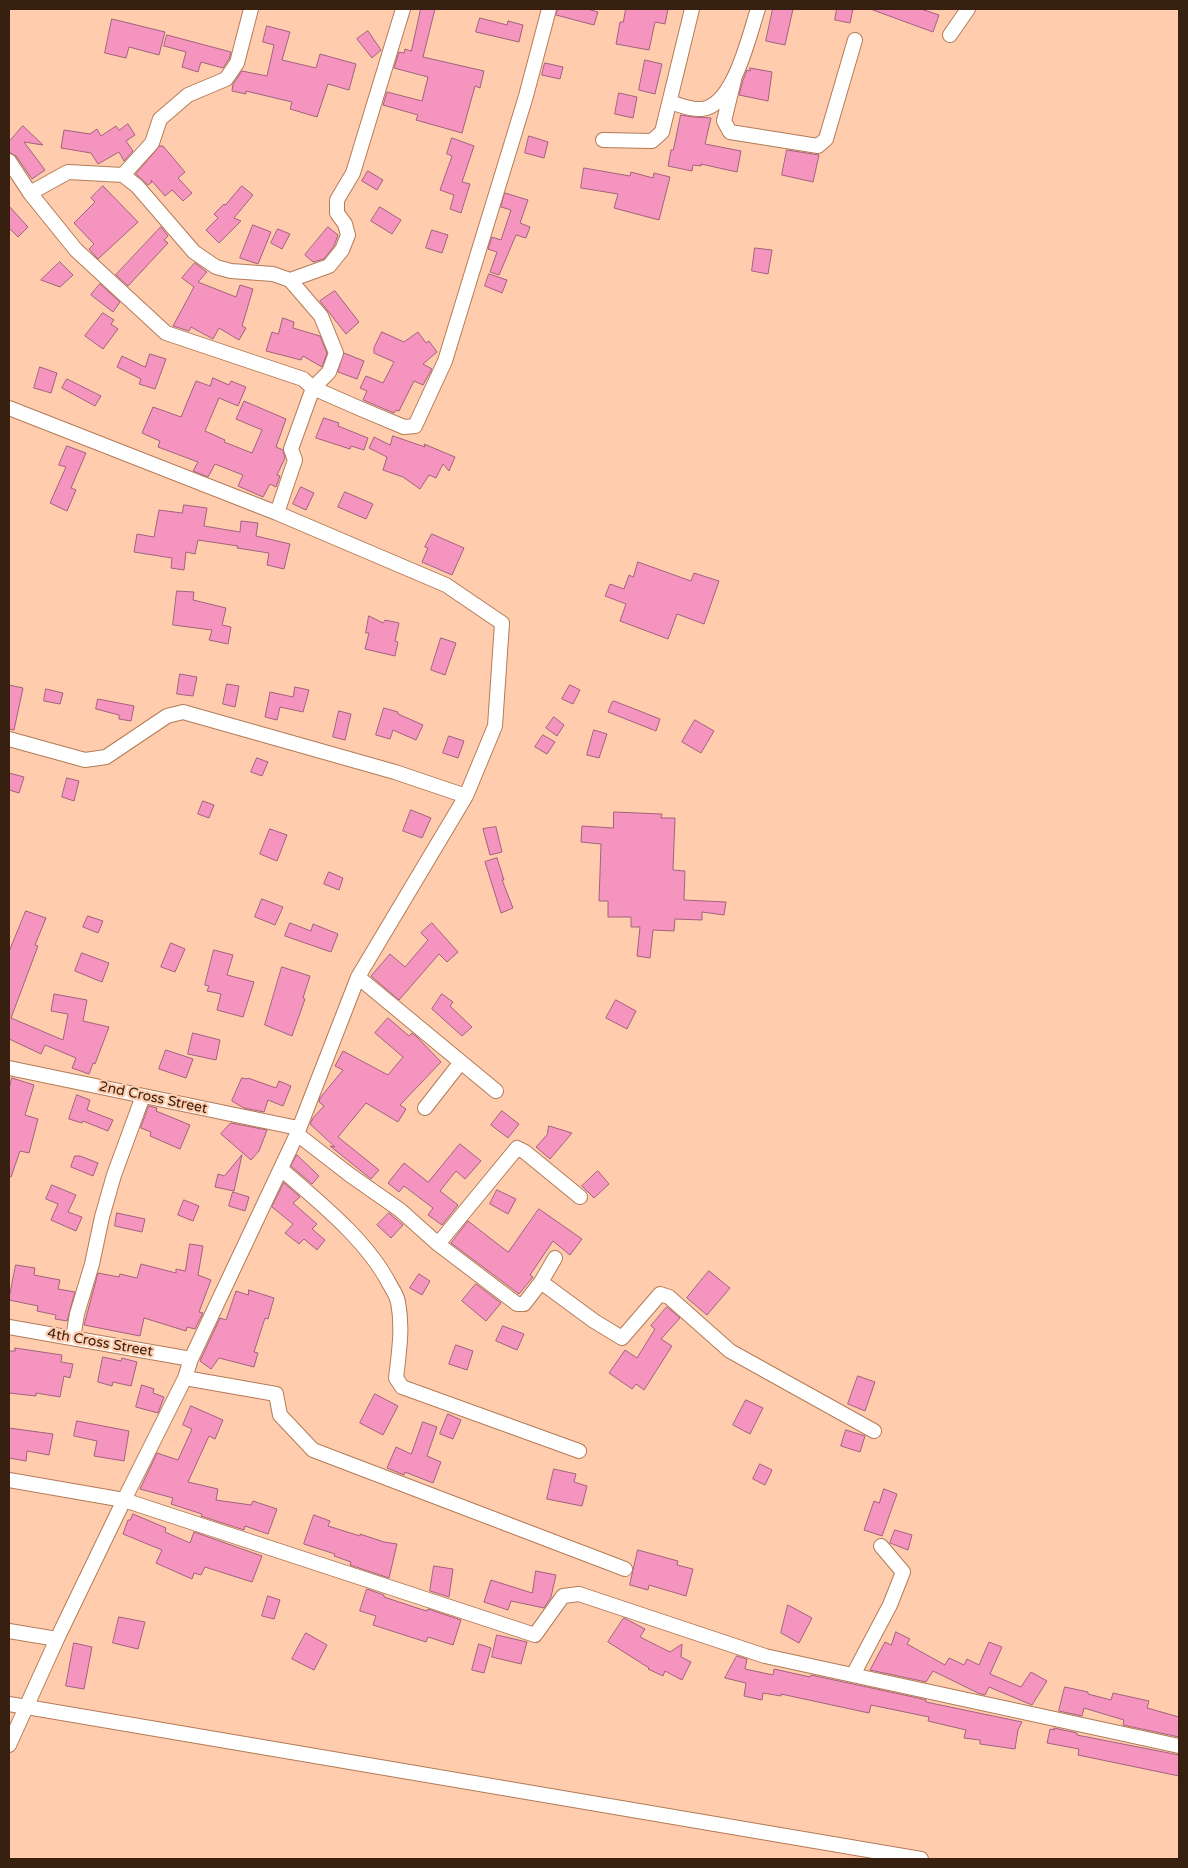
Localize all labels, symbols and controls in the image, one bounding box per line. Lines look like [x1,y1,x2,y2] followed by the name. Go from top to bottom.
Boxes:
[97,1078,209,1118] street label: 2nd Cross Street
[46,1325,154,1361] street label: 4th Cross Street

